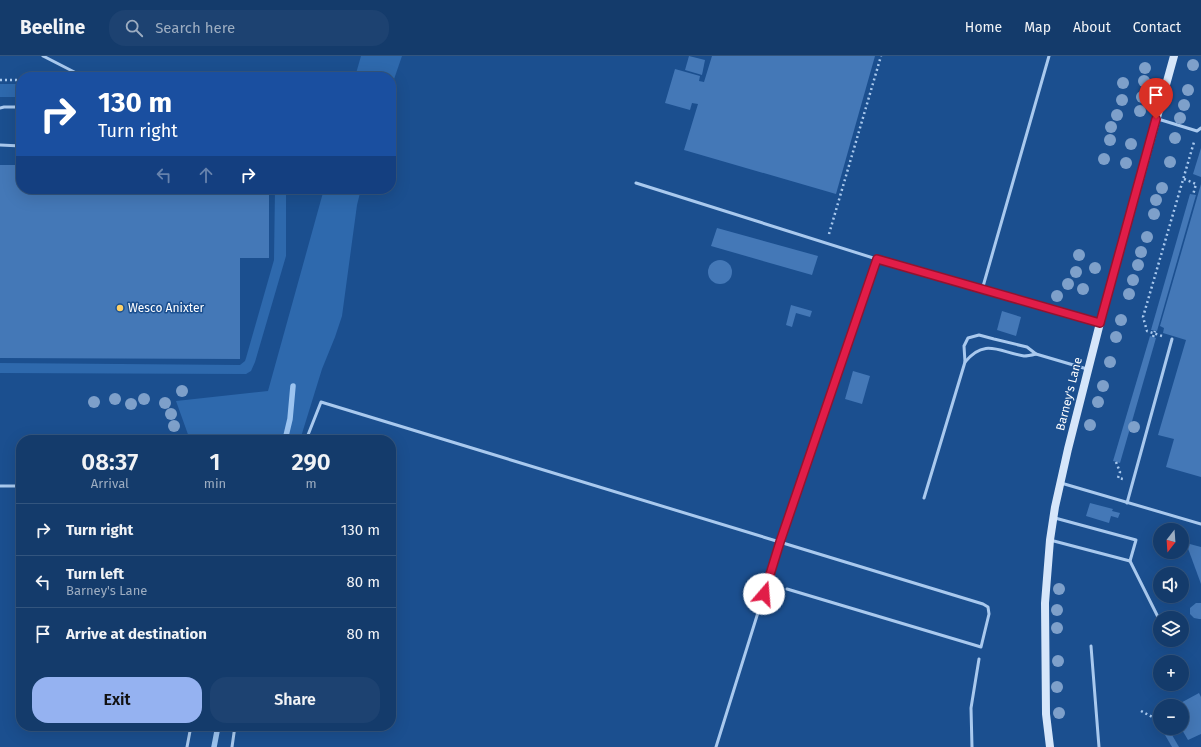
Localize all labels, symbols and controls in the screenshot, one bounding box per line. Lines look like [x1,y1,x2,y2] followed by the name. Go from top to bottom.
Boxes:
[109,10,389,46] search box
[20,16,85,39] text: Beeline
[123,17,145,39] icon: search
[155,19,235,37] text: Search here
[965,19,1002,36] text: Home
[1024,19,1051,36] text: Map
[1073,19,1111,36] text: About
[1133,19,1181,36] text: Contact
[1139,78,1173,119] pin
[1145,84,1167,106] icon: arrive
[98,86,172,119] text: 130 m
[32,88,84,140] icon: right
[98,120,178,142] text: Turn right
[153,164,175,186] icon: left
[195,164,217,186] icon: ahead
[237,164,259,186] icon: right
[128,301,204,315] place label: Wesco Anixter
[115,303,125,313] marker: Wesco Anixter
[1053,356,1085,432] street label: Barney's Lane
[81,448,138,476] text: 08:37
[209,448,220,476] text: 1
[291,448,331,476] text: 290
[91,476,129,491] text: Arrival
[204,476,226,491] text: min
[306,476,317,491] text: m
[32,519,54,541] icon: right
[66,521,133,539] text: Turn right
[341,521,380,539] text: 130 m
[1153,523,1189,559] north arrow
[1153,523,1189,735] map controls
[66,565,124,583] text: Turn left
[1153,567,1189,603] button: sound
[32,571,54,593] icon: left
[347,573,380,591] text: 80 m
[743,573,785,615] position arrow
[66,583,147,598] text: Barney's Lane
[1153,611,1189,647] button: layers
[32,623,54,645] icon: arrive
[66,625,207,643] text: Arrive at destination
[347,625,380,643] text: 80 m
[1153,655,1189,691] button: +
[32,677,202,723] button: Exit
[210,677,380,723] button: Share
[1153,699,1189,735] button: −

